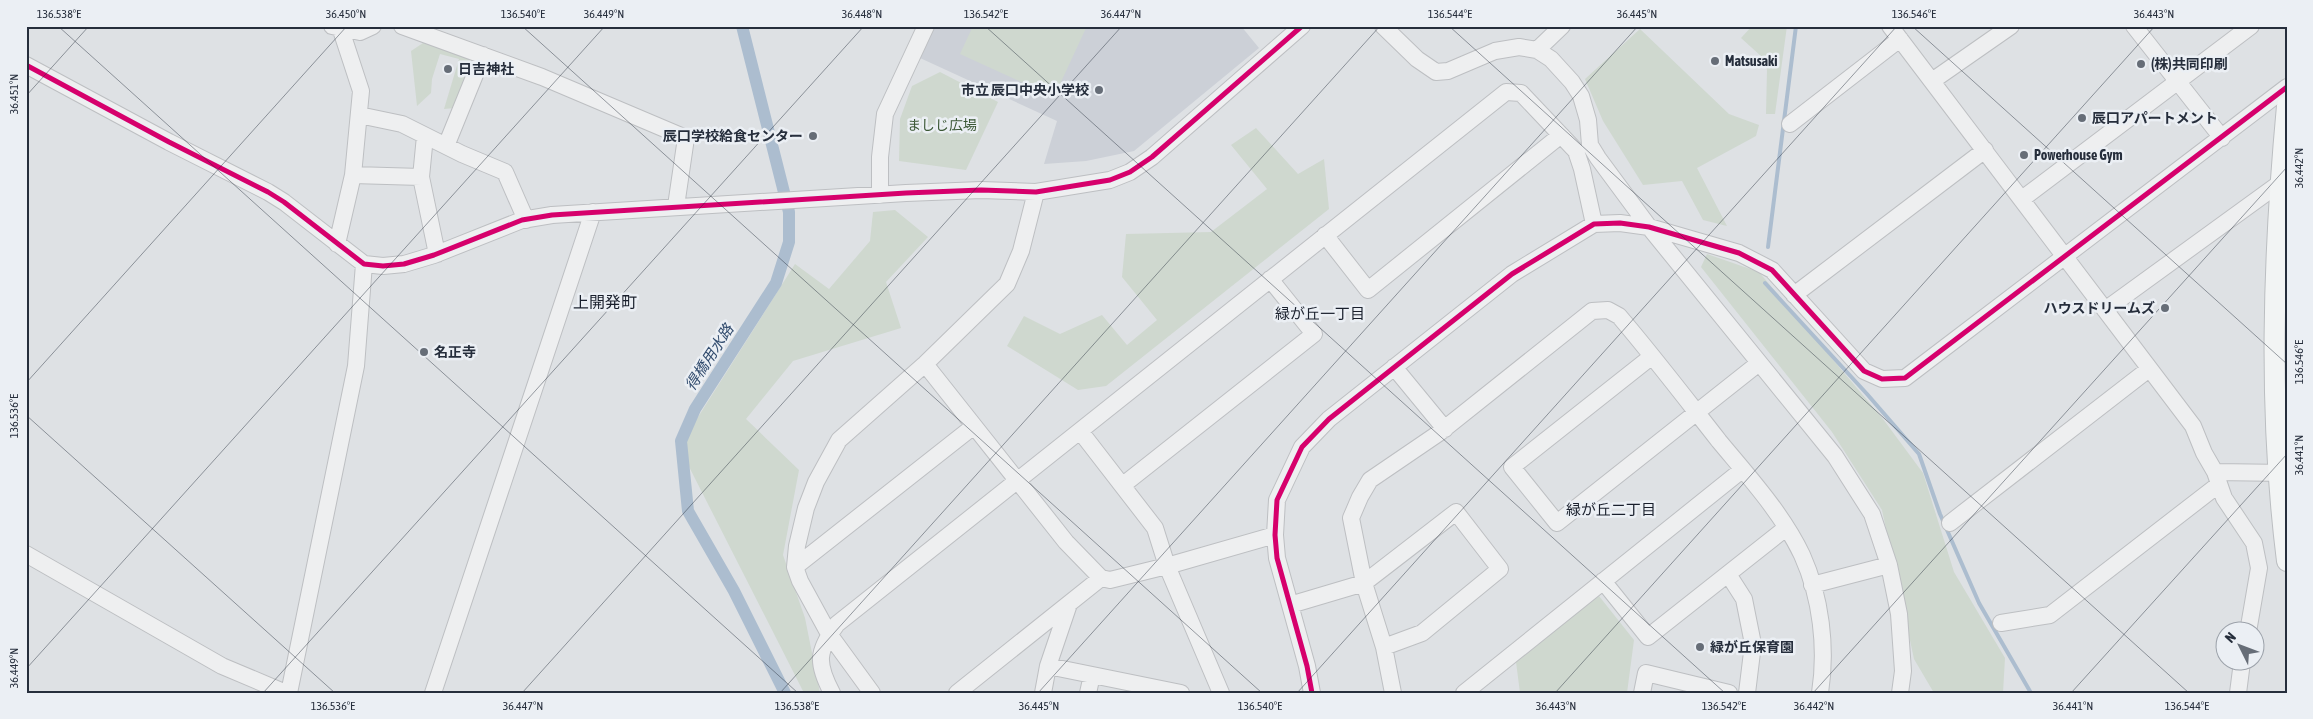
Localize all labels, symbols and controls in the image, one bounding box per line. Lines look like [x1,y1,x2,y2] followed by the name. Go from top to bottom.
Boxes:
[37,7,81,21] text: 136.538°E
[326,7,366,21] text: 36.450°N
[501,7,545,21] text: 136.540°E
[584,7,624,21] text: 36.449°N
[842,7,882,21] text: 36.448°N
[964,7,1008,21] text: 136.542°E
[1101,7,1141,21] text: 36.447°N
[1428,7,1472,21] text: 136.544°E
[1617,7,1657,21] text: 36.445°N
[1892,7,1936,21] text: 136.546°E
[2134,7,2174,21] text: 36.443°N
[1725,53,1777,69] place label: Matsusaki
[1709,55,1721,67] marker: Matsusaki
[2151,56,2228,72] place label: (株)共同印刷
[2135,58,2147,70] marker: (株)共同印刷
[458,61,514,77] place label: 日吉神社
[442,63,454,75] marker: 日吉神社
[7,74,21,114] text: 36.451°N
[961,82,1089,98] place label: 市立 辰口中央小学校
[1093,84,1105,96] marker: 市立 辰口中央小学校
[2092,110,2218,126] place label: 辰口アパートメント
[2076,112,2088,124] marker: 辰口アパートメント
[907,117,977,133] park label: ましじ広場
[663,128,803,144] place label: 辰口学校給食センター
[807,130,819,142] marker: 辰口学校給食センター
[2034,147,2122,163] place label: Powerhouse Gym
[2292,148,2306,188] text: 36.442°N
[2018,149,2030,161] marker: Powerhouse Gym
[573,293,637,311] district label: 上開発町
[2043,300,2155,316] place label: ハウスドリームズ
[2159,302,2171,314] marker: ハウスドリームズ
[1275,305,1365,322] district label: 緑が丘一丁目
[681,319,738,393] water label: 得橋用水路
[2292,340,2306,384] text: 136.546°E
[434,344,476,360] place label: 名正寺
[418,346,430,358] marker: 名正寺
[7,394,21,438] text: 136.536°E
[2292,435,2306,475] text: 36.441°N
[1566,501,1656,518] district label: 緑が丘二丁目
[2216,622,2266,672] north arrow
[2222,629,2239,646] text: N
[1710,639,1794,655] place label: 緑が丘保育園
[1694,641,1706,653] marker: 緑が丘保育園
[7,648,21,688] text: 36.449°N
[311,699,355,713] text: 136.536°E
[503,699,543,713] text: 36.447°N
[775,699,819,713] text: 136.538°E
[1019,699,1059,713] text: 36.445°N
[1238,699,1282,713] text: 136.540°E
[1536,699,1576,713] text: 36.443°N
[1702,699,1746,713] text: 136.542°E
[1794,699,1834,713] text: 36.442°N
[2053,699,2093,713] text: 36.441°N
[2165,699,2209,713] text: 136.544°E

